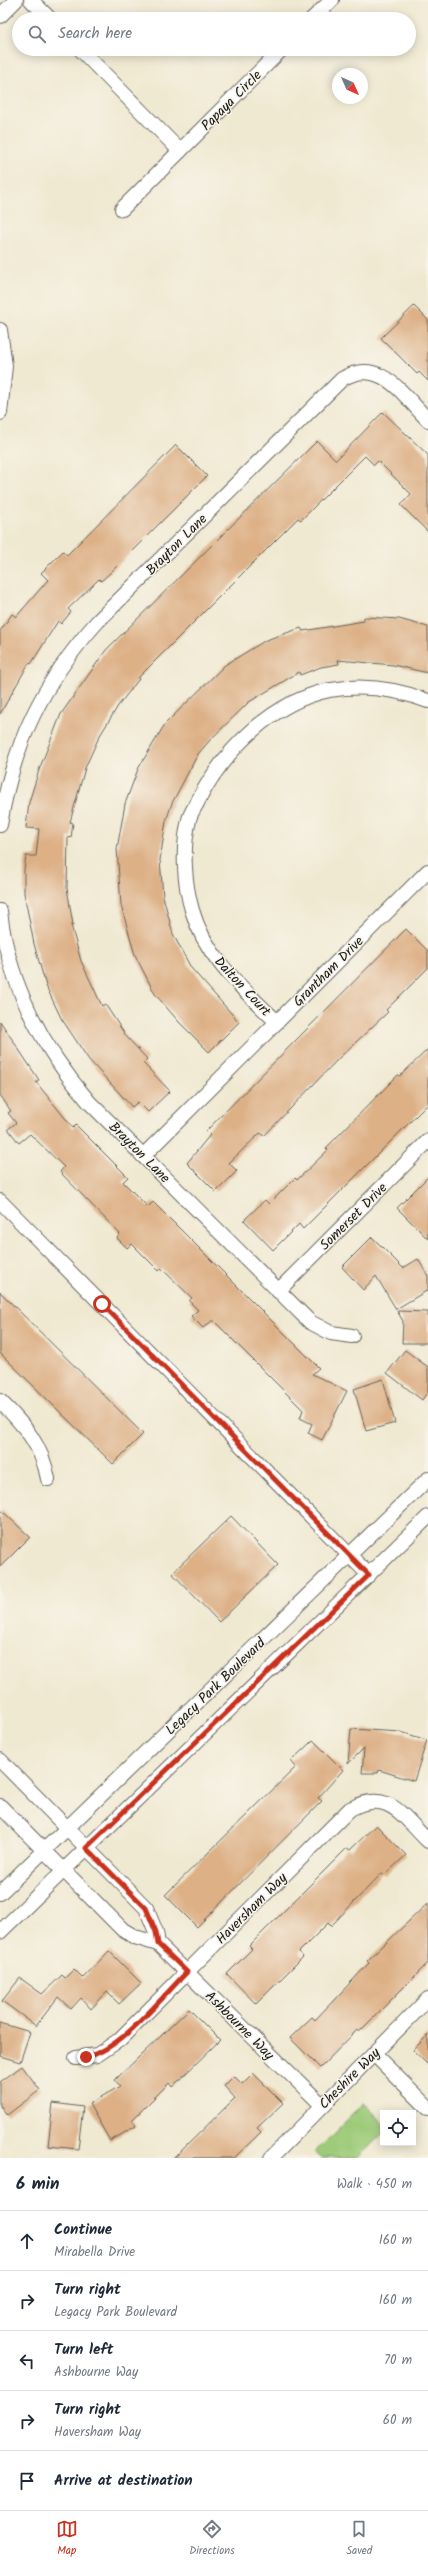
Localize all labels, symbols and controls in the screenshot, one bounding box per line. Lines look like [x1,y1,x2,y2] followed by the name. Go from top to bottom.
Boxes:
[12,12,416,56] search box
[58,22,132,46] text: Search here
[26,23,48,45] icon: search
[196,65,268,136] street label: Papaya Circle
[332,68,368,104] north arrow
[141,508,213,581] street label: Brayton Lane
[288,931,370,1012] street label: Grantham Drive
[209,952,276,1022] street label: Dalton Court
[103,1117,176,1189] street label: Brayton Lane
[315,1177,393,1256] street label: Somerset Drive
[93,1295,111,1313] route start
[160,1632,272,1741] street label: Legacy Park Boulevard
[211,1868,293,1950] street label: Haversham Way
[200,1986,279,2066] street label: Ashbourne Way
[314,2042,386,2115] street label: Cheshire Way
[77,2048,95,2066] route end
[380,2110,416,2146] map controls
[380,2110,416,2146] button: locate
[16,2171,60,2198] text: 6 min
[337,2174,412,2195] text: Walk · 450 m
[54,2218,112,2242] text: Continue
[16,2230,38,2252] icon: ahead
[379,2230,412,2251] text: 160 m
[54,2242,135,2263] text: Mirabella Drive
[54,2278,121,2302] text: Turn right
[16,2290,38,2312] icon: right
[379,2290,412,2311] text: 160 m
[54,2302,177,2323] text: Legacy Park Boulevard
[54,2338,114,2362] text: Turn left
[16,2350,38,2372] icon: left
[384,2350,412,2371] text: 70 m
[54,2362,138,2383] text: Ashbourne Way
[54,2398,121,2422] text: Turn right
[16,2410,38,2432] icon: right
[383,2410,412,2431] text: 60 m
[54,2422,141,2443] text: Haversham Way
[54,2469,193,2493] text: Arrive at destination
[16,2470,38,2492] icon: arrive
[56,2518,78,2560] tab: Map
[189,2518,235,2560] tab: Directions
[346,2518,372,2560] tab: Saved

